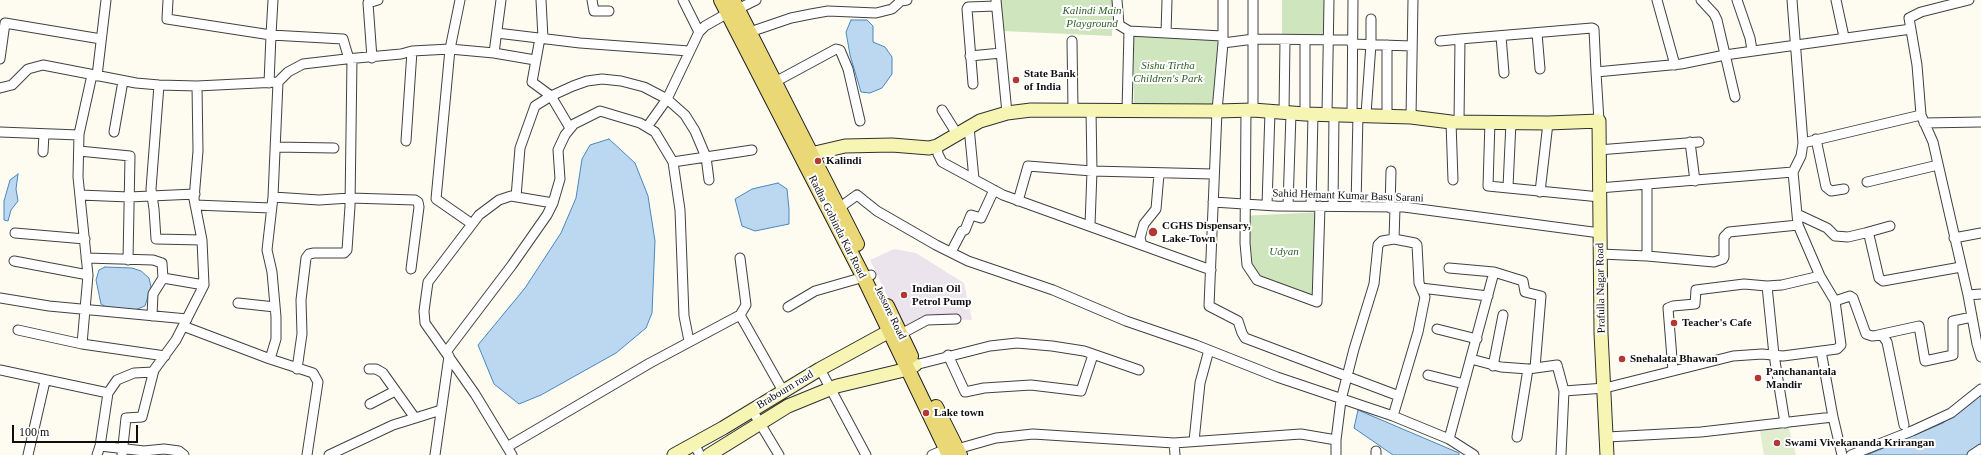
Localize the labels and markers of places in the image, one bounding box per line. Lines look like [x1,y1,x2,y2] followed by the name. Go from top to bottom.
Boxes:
[1024,67,1076,93] place label: State Bank of India
[1011,75,1021,85] marker: State Bank of India
[826,154,861,168] place label: Kalindi
[813,156,823,166] marker: Kalindi
[1162,219,1251,245] place label: CGHS Dispensary, Lake-Town
[1147,226,1159,238] marker: CGHS Dispensary, Lake-Town
[912,282,971,308] place label: Indian Oil Petrol Pump
[899,290,909,300] marker: Indian Oil Petrol Pump
[1682,316,1752,330] place label: Teacher's Cafe
[1669,318,1679,328] marker: Teacher's Cafe
[1630,352,1718,366] place label: Snehalata Bhawan
[1617,354,1627,364] marker: Snehalata Bhawan
[1766,365,1836,391] place label: Panchanantala Mandir
[1753,373,1763,383] marker: Panchanantala Mandir
[934,406,984,420] place label: Lake town
[921,408,931,418] marker: Lake town
[1785,436,1934,450] place label: Swami Vivekananda Krirangan
[1772,438,1782,448] marker: Swami Vivekananda Krirangan

